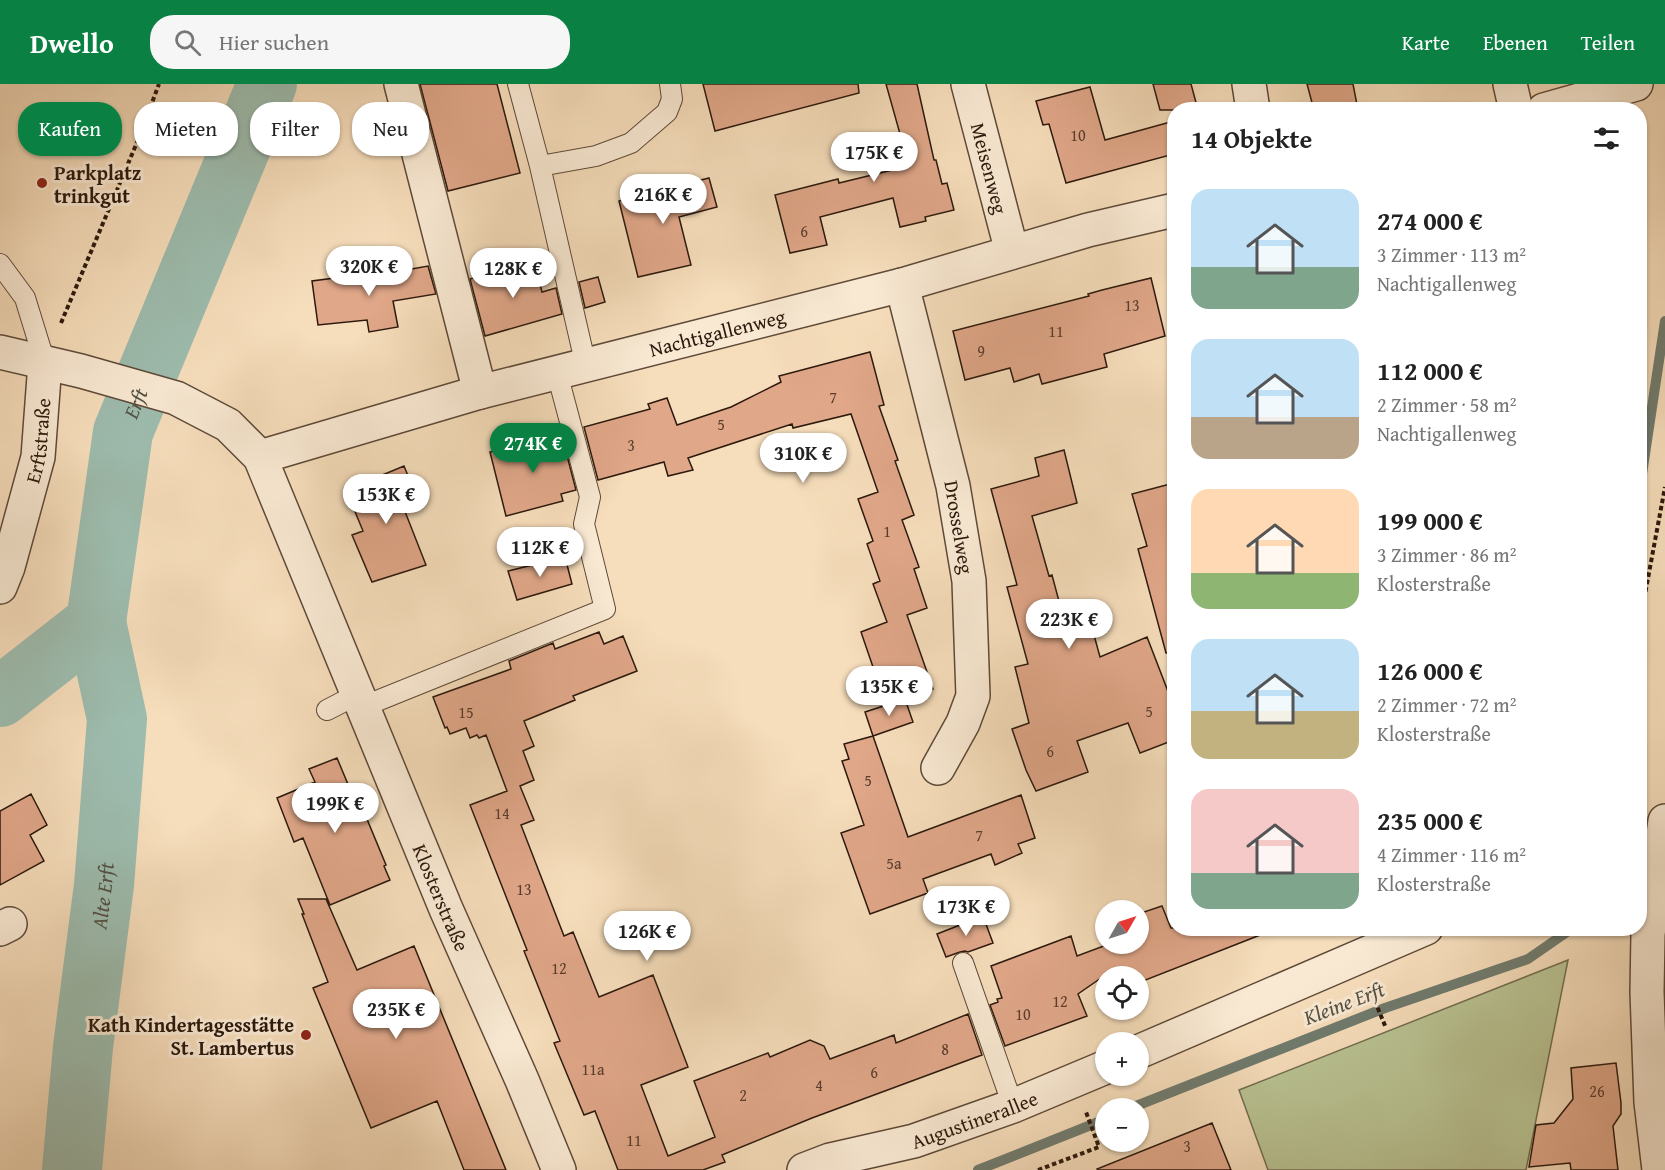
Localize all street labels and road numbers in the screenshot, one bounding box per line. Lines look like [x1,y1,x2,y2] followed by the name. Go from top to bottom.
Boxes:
[964,119,1016,217] street label: Meisenweg
[646,301,788,363] street label: Nachtigallenweg
[17,397,57,486] street label: Erftstraße
[938,478,982,576] street label: Drosselweg
[406,839,477,955] street label: Klosterstraße
[907,1083,1042,1155] street label: Augustinerallee

